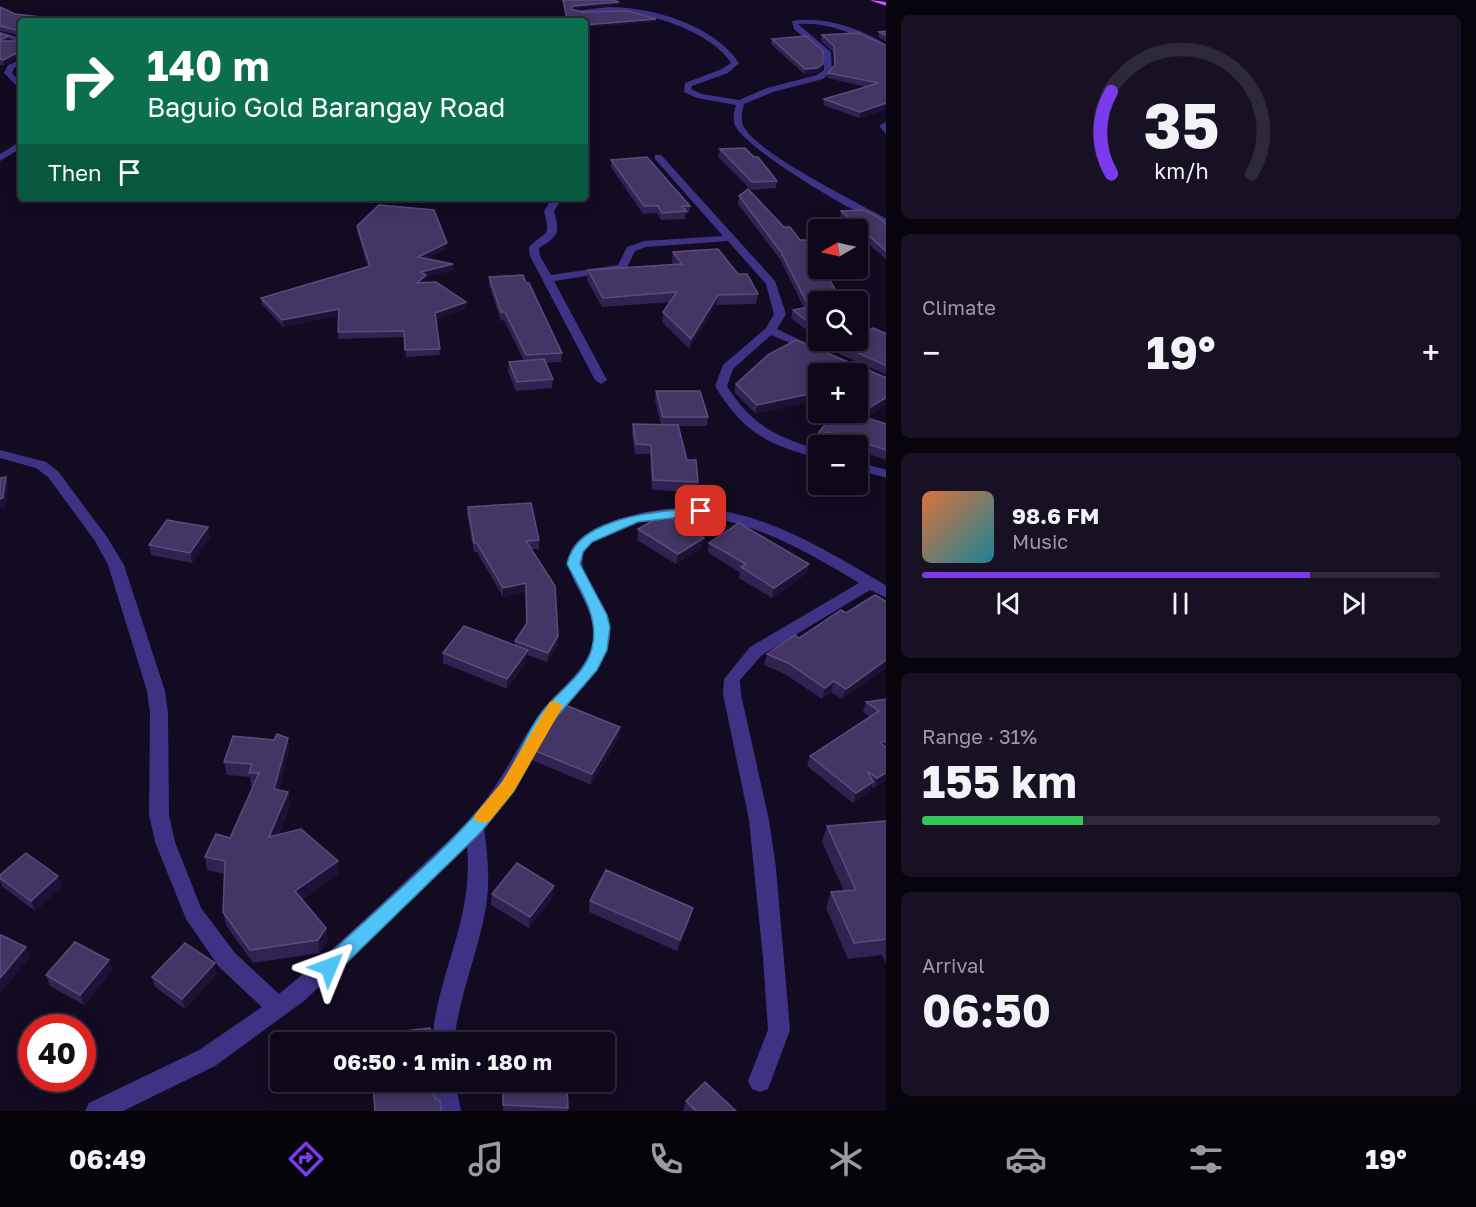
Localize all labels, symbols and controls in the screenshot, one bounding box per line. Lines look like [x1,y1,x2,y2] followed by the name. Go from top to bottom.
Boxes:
[147,40,269,90] text: 140 m
[48,42,126,120] icon: right
[1143,87,1219,162] text: 35
[147,91,505,123] text: Baguio Gold Barangay Road
[113,156,146,189] icon: arrive
[1154,158,1208,184] text: km/h
[48,159,101,186] text: Then
[808,219,868,279] north arrow
[808,219,868,495] map controls
[808,291,868,351] button: search
[922,295,996,319] text: Climate
[1146,325,1216,379] text: 19°
[922,333,940,372] text: −
[1422,333,1440,372] text: +
[808,363,868,423] button: +
[808,435,868,495] button: −
[675,485,726,536] pin
[684,494,717,527] icon: arrive
[1012,502,1099,529] text: 98.6 FM
[1012,529,1068,553] text: Music
[992,587,1025,620] icon: previous
[1164,587,1197,620] icon: pause
[1337,587,1370,620] icon: next
[922,724,1037,748] text: Range · 31%
[922,754,1077,808] text: 155 km
[297,935,361,999] position arrow
[922,953,985,977] text: Arrival
[922,983,1051,1037] text: 06:50
[18,1014,96,1092] speed limit sign: 40
[333,1048,552,1075] text: 06:50 · 1 min · 180 m
[285,1138,327,1180] icon: directions
[465,1138,507,1180] icon: music
[645,1138,687,1180] icon: phone
[825,1138,867,1180] icon: climate
[1005,1138,1047,1180] icon: car
[1185,1138,1227,1180] icon: filters
[69,1143,146,1175] text: 06:49
[1365,1143,1407,1175] text: 19°

